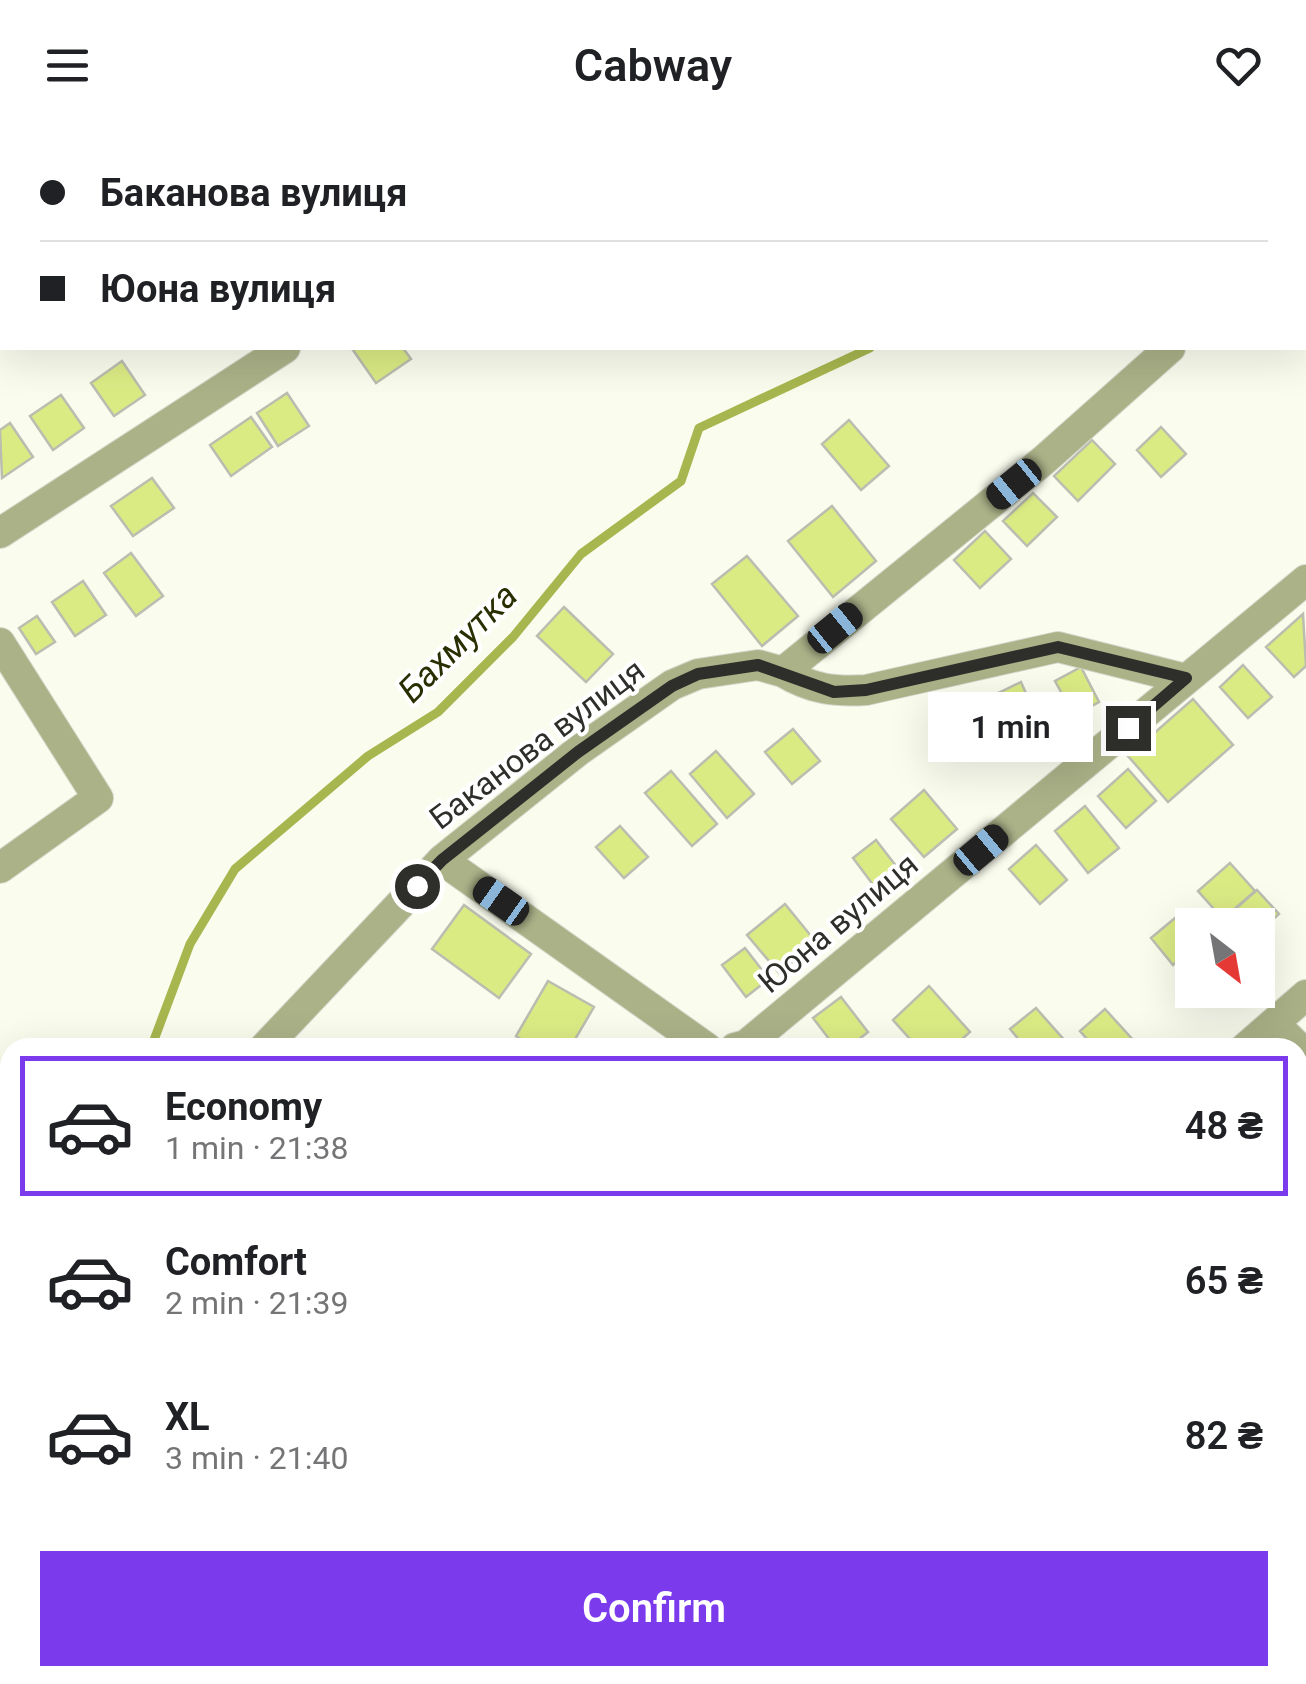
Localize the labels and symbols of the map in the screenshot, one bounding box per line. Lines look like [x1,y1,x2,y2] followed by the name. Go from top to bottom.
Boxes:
[981,453,1047,515] car
[390,575,526,711] water label: Бахмутка
[802,597,868,659] car
[422,651,652,837] street label: Баканова вулиця
[928,693,1093,763] callout: 1 min
[1106,706,1151,751] route end
[948,819,1014,881] car
[750,845,926,1001] street label: Юона вулиця
[395,864,440,909] route start
[468,872,534,930] car
[1175,908,1275,1008] north arrow

